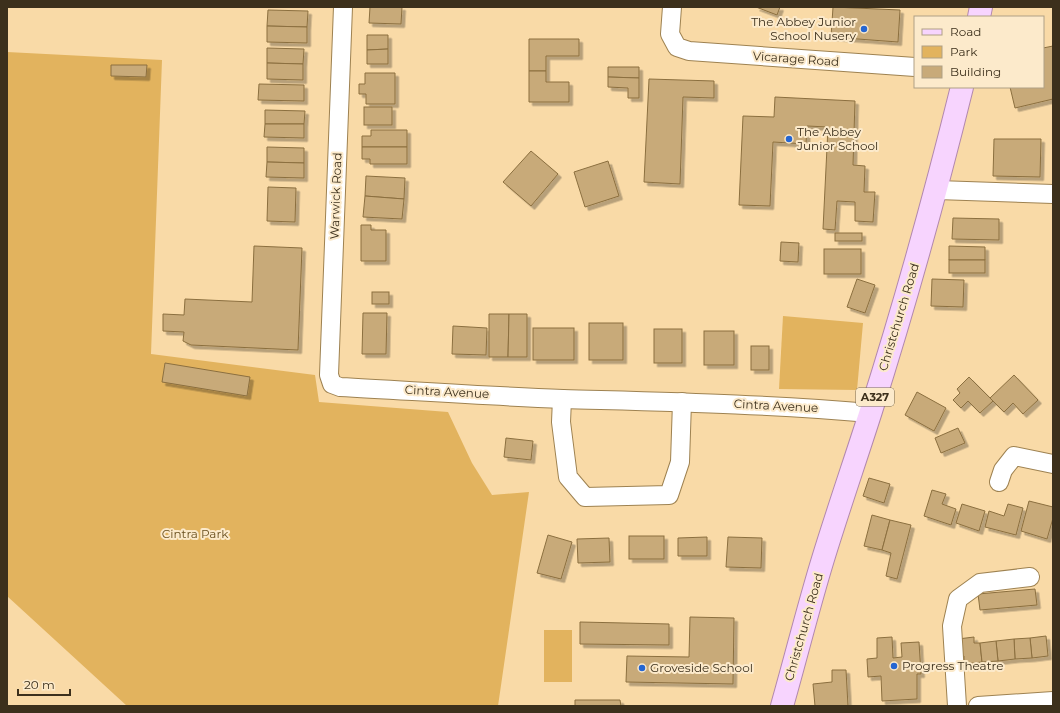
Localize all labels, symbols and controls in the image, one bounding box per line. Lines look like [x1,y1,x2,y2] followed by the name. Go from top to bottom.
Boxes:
[751,14,856,43] place label: The Abbey Junior School Nusery
[914,16,1044,88] legend
[859,24,869,34] marker: The Abbey Junior School Nusery
[950,24,981,39] text: Road
[950,44,978,59] text: Park
[752,48,840,69] street label: Vicarage Road
[950,64,1001,79] text: Building
[796,124,878,153] place label: The Abbey Junior School
[784,134,794,144] marker: The Abbey Junior School
[326,152,345,240] street label: Warwick Road
[875,261,922,373] street label: Christchurch Road
[404,382,490,401] street label: Cintra Avenue
[856,388,894,406] road number: A327
[733,396,819,415] street label: Cintra Avenue
[162,526,229,541] park label: Cintra Park
[781,571,826,683] street label: Christchurch Road
[902,658,1003,673] place label: Progress Theatre
[650,660,753,675] place label: Groveside School
[889,661,899,671] marker: Progress Theatre
[637,663,647,673] marker: Groveside School
[18,671,70,697] scale bar
[24,677,55,692] text: 20 m

